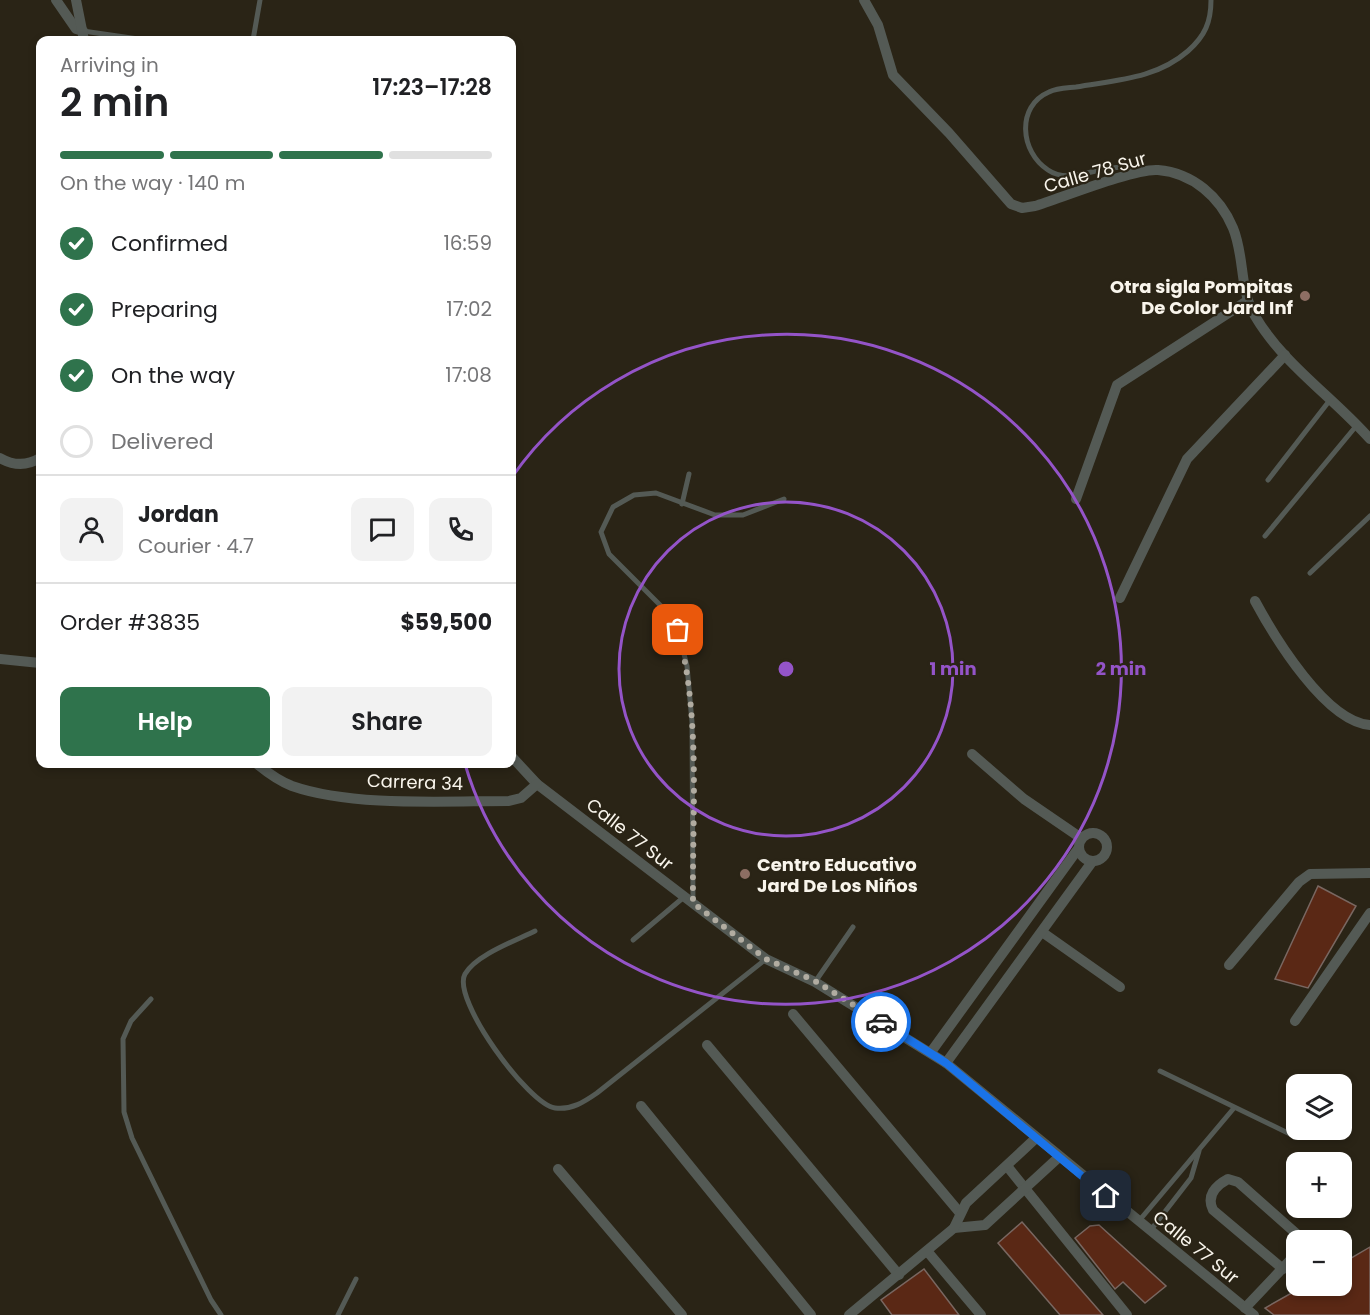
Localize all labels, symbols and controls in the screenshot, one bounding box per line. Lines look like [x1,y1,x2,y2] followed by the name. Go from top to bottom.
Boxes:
[60,51,159,79] text: Arriving in
[372,72,492,103] text: 17:23–17:28
[60,75,169,130] text: 2 min
[1041,145,1150,199] street label: Calle 78 Sur
[60,169,245,197] text: On the way · 140 m
[60,227,93,260] icon: check
[111,228,228,259] text: Confirmed
[443,229,492,257] text: 16:59
[1110,274,1294,320] place label: Otra sigla Pompitas De Color Jard Inf
[1298,289,1312,303] marker: Otra sigla Pompitas De Color Jard Inf
[60,293,93,326] icon: check
[111,294,218,325] text: Preparing
[446,295,492,323] text: 17:02
[60,359,93,392] icon: check
[111,360,235,391] text: On the way
[445,361,492,389] text: 17:08
[111,426,214,457] text: Delivered
[60,498,123,561] button: person
[351,498,414,561] button: chat
[429,498,492,561] button: phone
[138,499,219,530] text: Jordan
[138,532,254,560] text: Courier · 4.7
[652,604,703,655] pin
[60,607,200,638] text: Order #3835
[400,607,492,638] text: $59,500
[661,613,694,646] icon: bag
[929,656,977,681] text: 1 min
[1096,656,1146,681] text: 2 min
[776,659,796,679] centre of rings
[60,687,270,756] button: Help
[282,687,492,756] button: Share
[366,768,464,796] street label: Carrera 34
[581,792,679,876] street label: Calle 77 Sur
[757,852,918,898] place label: Centro Educativo Jard De Los Niños
[738,867,752,881] marker: Centro Educativo Jard De Los Niños
[851,992,911,1052] courier
[865,1006,898,1039] icon: car
[1286,1074,1352,1296] map controls
[1286,1074,1352,1140] button: layers
[1286,1152,1352,1218] button: +
[1080,1170,1131,1221] pin
[1089,1179,1122,1212] icon: home
[1148,1205,1245,1290] street label: Calle 77 Sur
[1286,1230,1352,1296] button: −

